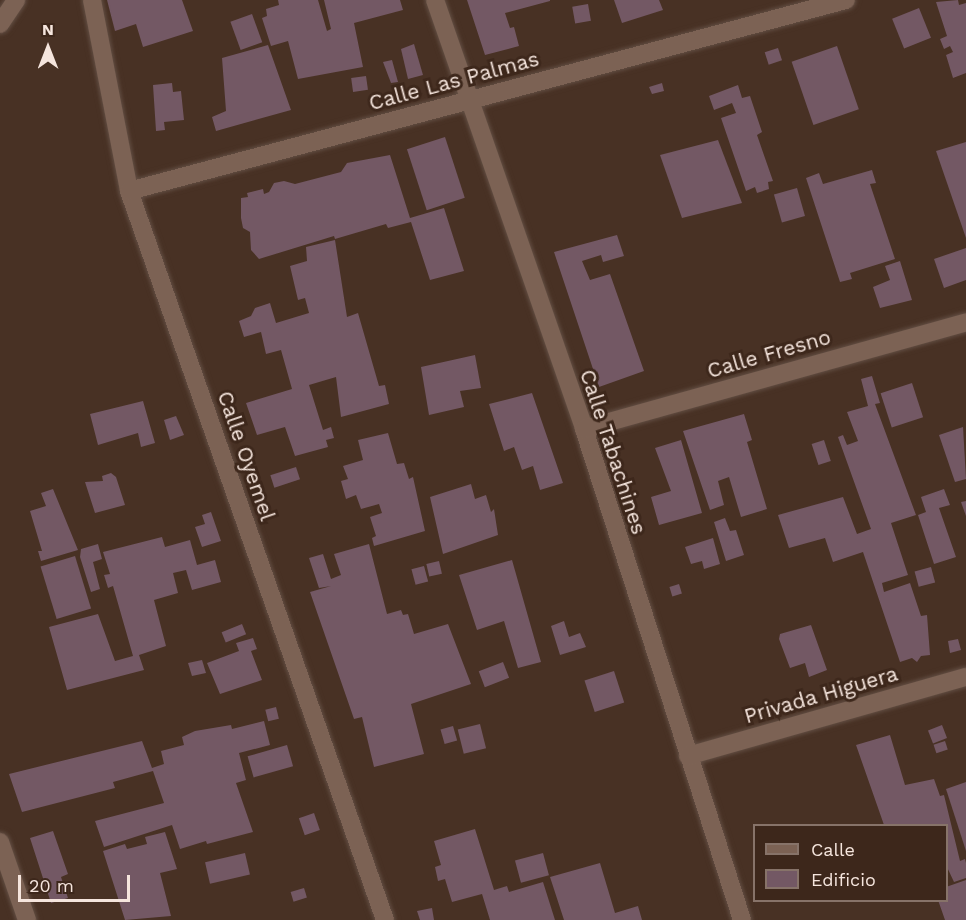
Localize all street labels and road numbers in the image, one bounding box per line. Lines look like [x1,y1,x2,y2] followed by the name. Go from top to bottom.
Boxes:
[366,46,542,116] street label: Calle Las Palmas
[704,324,834,384] street label: Calle Fresno
[574,366,652,538] street label: Calle Tabachines
[212,388,280,524] street label: Calle Oyemel
[741,661,901,729] street label: Privada Higuera

